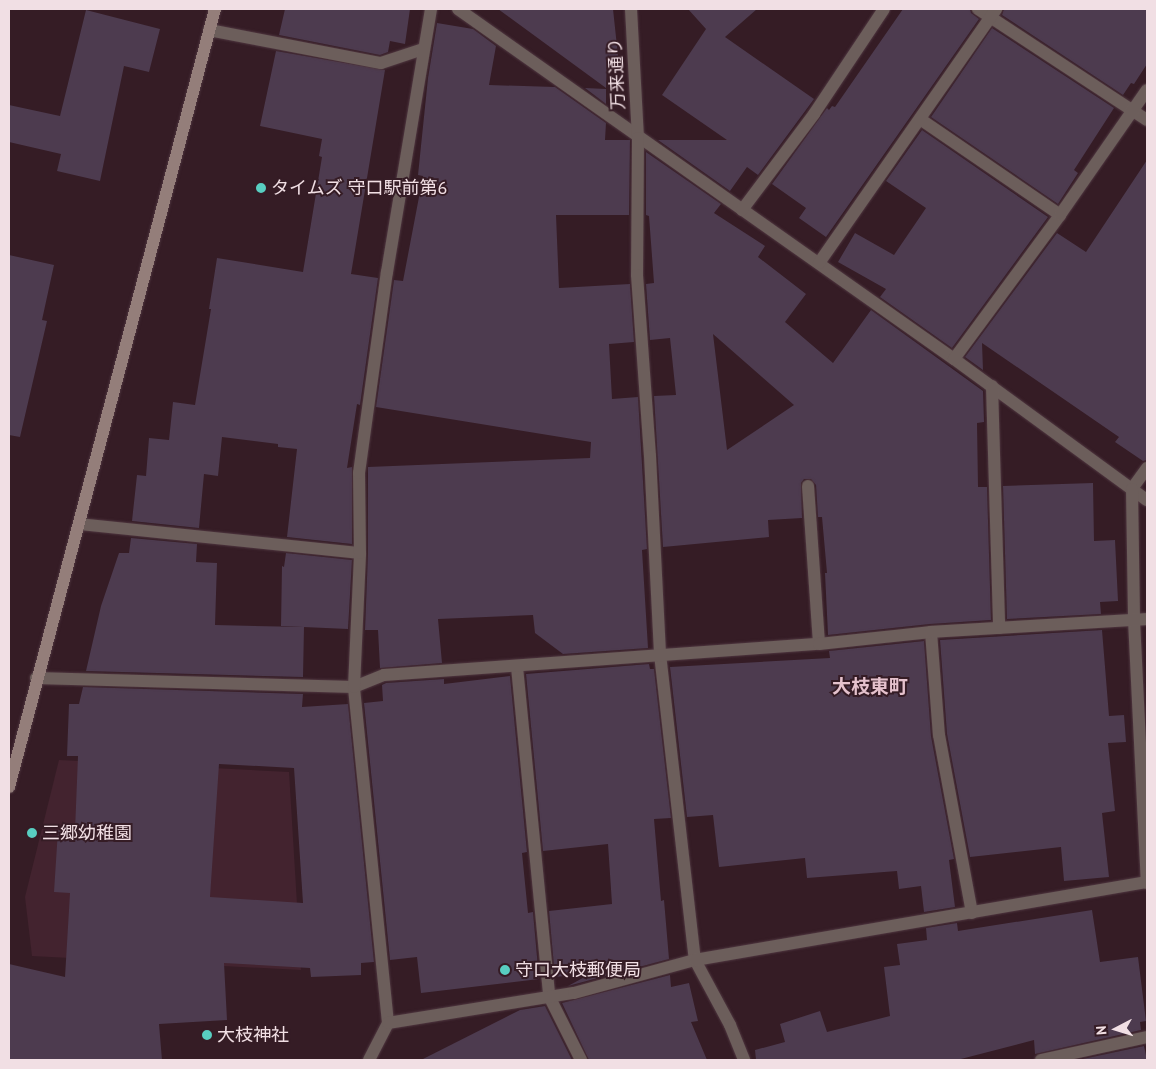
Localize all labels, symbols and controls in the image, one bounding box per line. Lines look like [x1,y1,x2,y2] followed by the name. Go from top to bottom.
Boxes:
[604,37,630,111] street label: 万来通り
[271,177,448,199] place label: タイムズ 守口駅前第6
[255,182,267,194] marker: タイムズ 守口駅前第6
[832,676,908,698] district label: 大枝東町
[42,822,132,844] place label: 三郷幼稚園
[26,827,38,839] marker: 三郷幼稚園
[515,959,641,981] place label: 守口大枝郵便局
[499,964,511,976] marker: 守口大枝郵便局
[1091,1004,1141,1054] north arrow
[217,1024,289,1046] place label: 大枝神社
[1092,1025,1110,1036] text: N
[201,1029,213,1041] marker: 大枝神社

